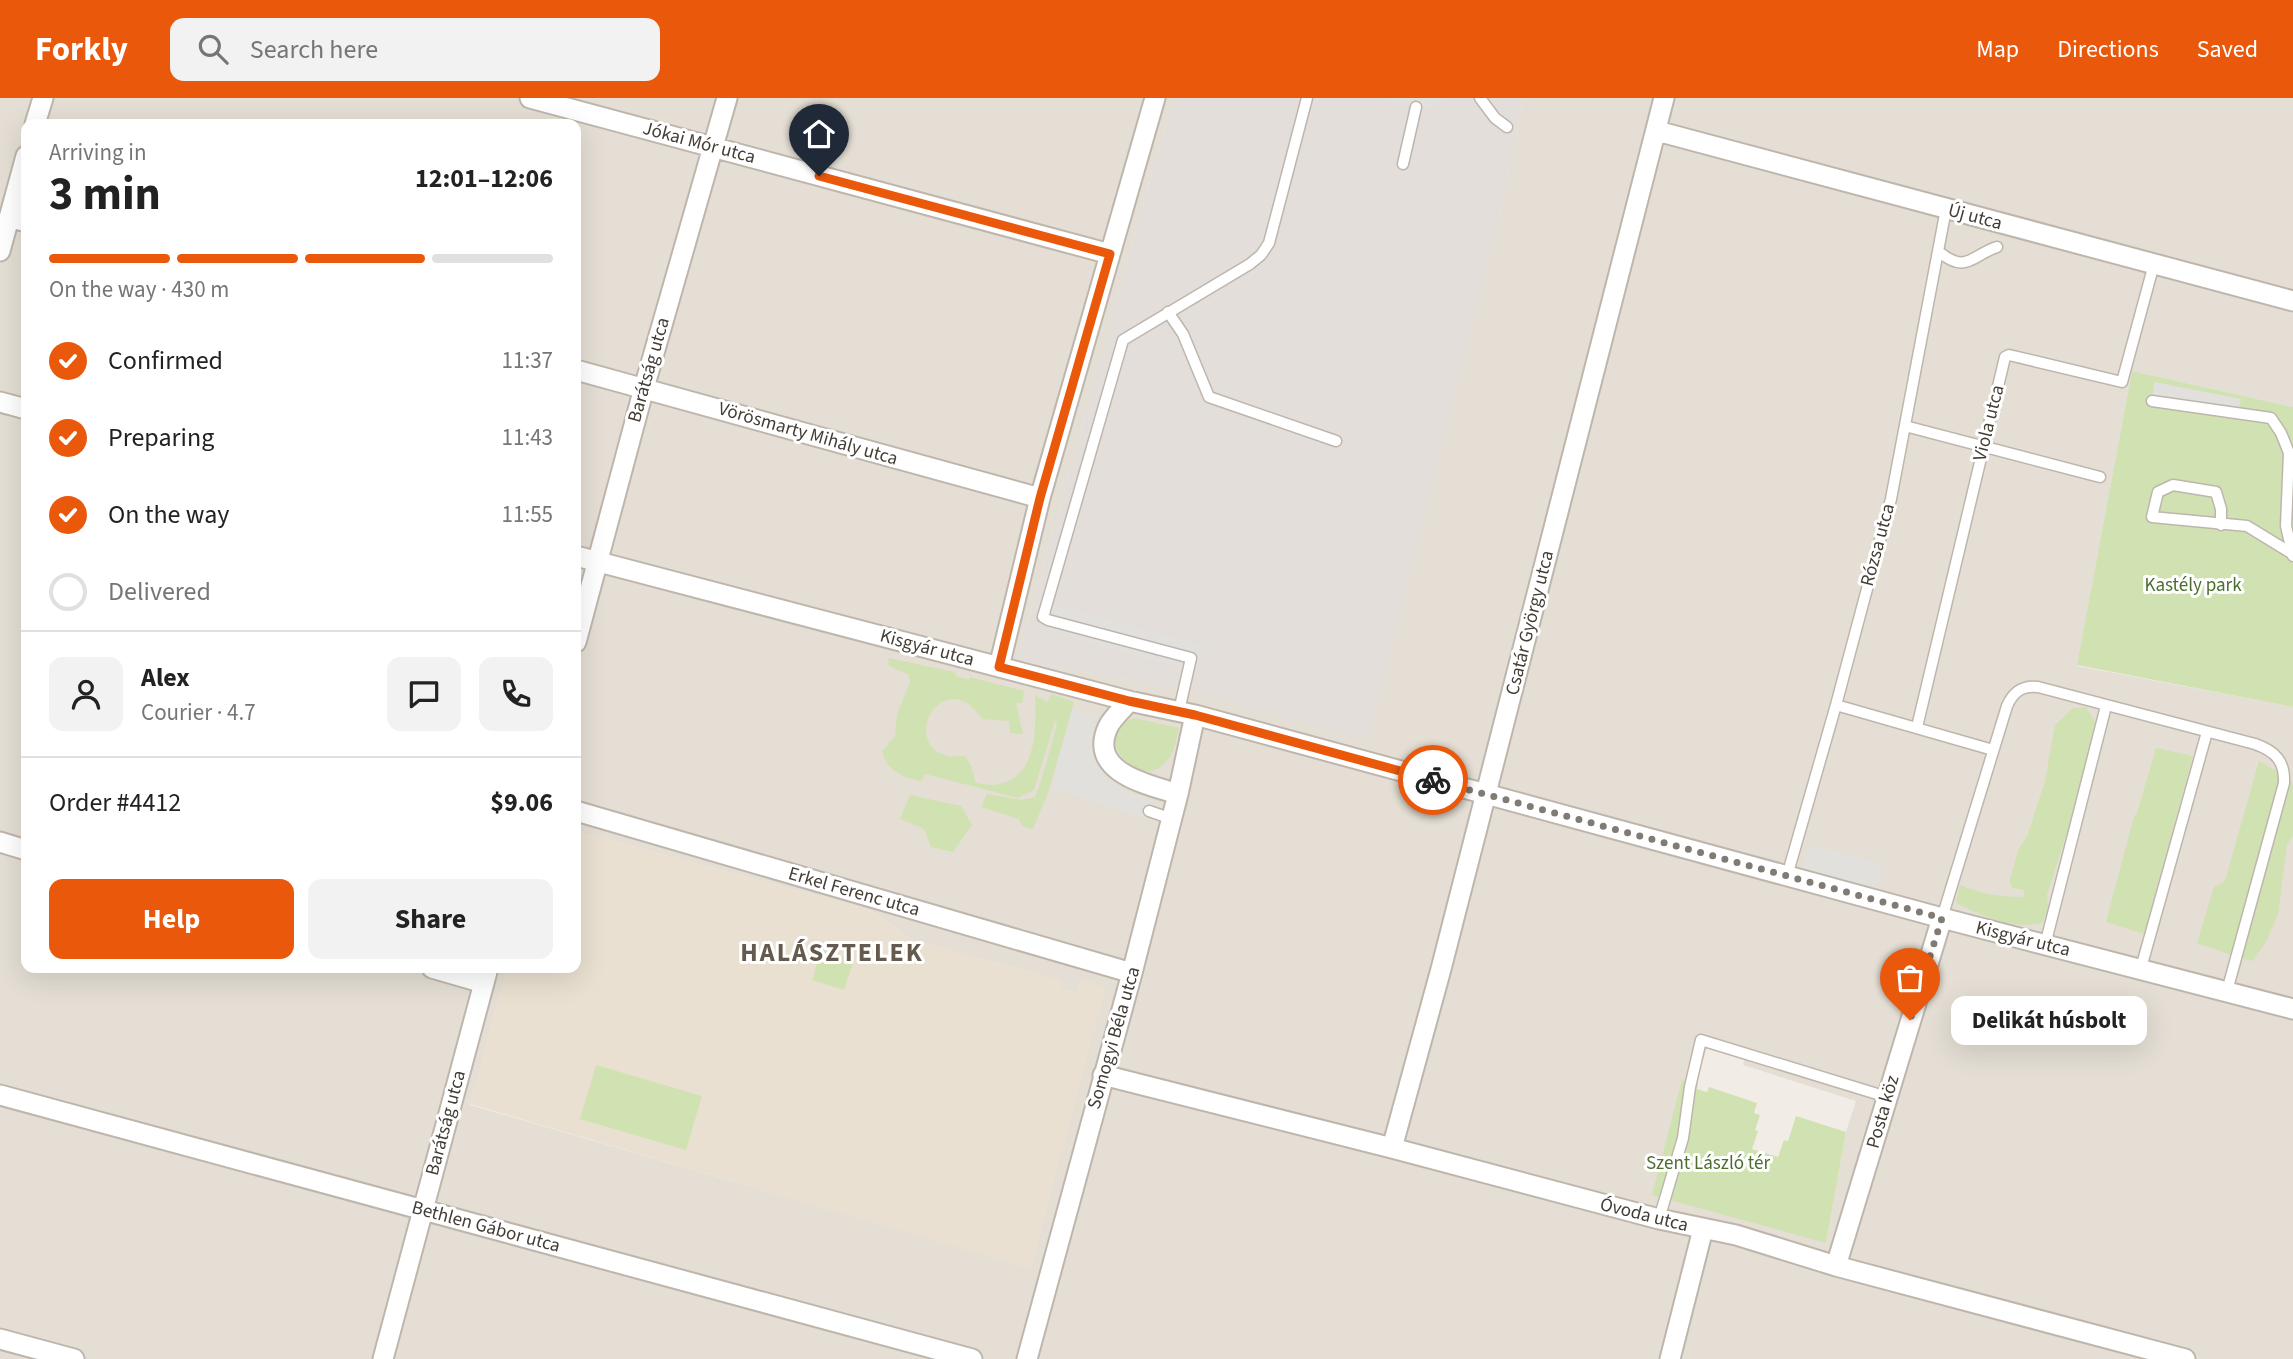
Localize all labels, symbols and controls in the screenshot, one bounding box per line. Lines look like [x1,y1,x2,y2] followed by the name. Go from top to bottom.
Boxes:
[170,18,660,81] search box
[35,26,128,73] text: Forkly
[194,30,232,68] icon: search
[250,31,378,68] text: Search here
[1976,32,2019,67] text: Map
[2057,32,2159,67] text: Directions
[2197,32,2258,67] text: Saved
[789,104,849,176] pin
[640,115,758,171] street label: Jókai Mór utca
[800,115,838,153] icon: home
[49,136,147,169] text: Arriving in
[415,160,553,197] text: 12:01–12:06
[49,162,161,227] text: 3 min
[1945,197,2005,237] street label: Új utca
[49,273,229,306] text: On the way · 430 m
[621,314,677,426] street label: Barátság utca
[49,342,87,380] icon: check
[108,342,223,379] text: Confirmed
[502,344,553,377] text: 11:37
[1967,382,2011,464] street label: Viola utca
[715,395,901,473] street label: Vörösmarty Mihály utca
[49,419,87,457] icon: check
[108,419,214,456] text: Preparing
[502,421,553,454] text: 11:43
[49,496,87,534] icon: check
[108,496,229,533] text: On the way
[502,498,553,531] text: 11:55
[1854,501,1902,589] street label: Rózsa utca
[1499,548,1561,698] street label: Csatár György utca
[2144,572,2242,599] park label: Kastély park
[108,573,211,610] text: Delivered
[877,622,977,674] street label: Kisgyár utca
[49,657,123,731] button: person
[387,657,461,731] button: chat
[479,657,553,731] button: phone
[141,659,190,696] text: Alex
[141,696,256,729] text: Courier · 4.7
[1398,745,1468,815] courier
[1414,761,1452,799] icon: bike
[49,784,181,821] text: Order #4412
[490,784,553,821] text: $9.06
[785,860,923,924] street label: Erkel Ferenc utca
[49,879,294,959] button: Help
[308,879,553,959] button: Share
[1973,914,2073,964] street label: Kisgyár utca
[740,934,924,971] district label: HALÁSZTELEK
[1880,948,1940,1020] pin
[1891,959,1929,997] icon: bag
[1081,964,1147,1112] street label: Somogyi Béla utca
[1952,996,2148,1044] callout: Delikát húsbolt
[1972,1004,2126,1037] text: Delikát húsbolt
[419,1067,473,1179] street label: Barátság utca
[1860,1072,1906,1152] street label: Posta köz
[1646,1150,1770,1177] park label: Szent László tér
[1597,1191,1691,1239] street label: Óvoda utca
[409,1194,563,1260] street label: Bethlen Gábor utca

